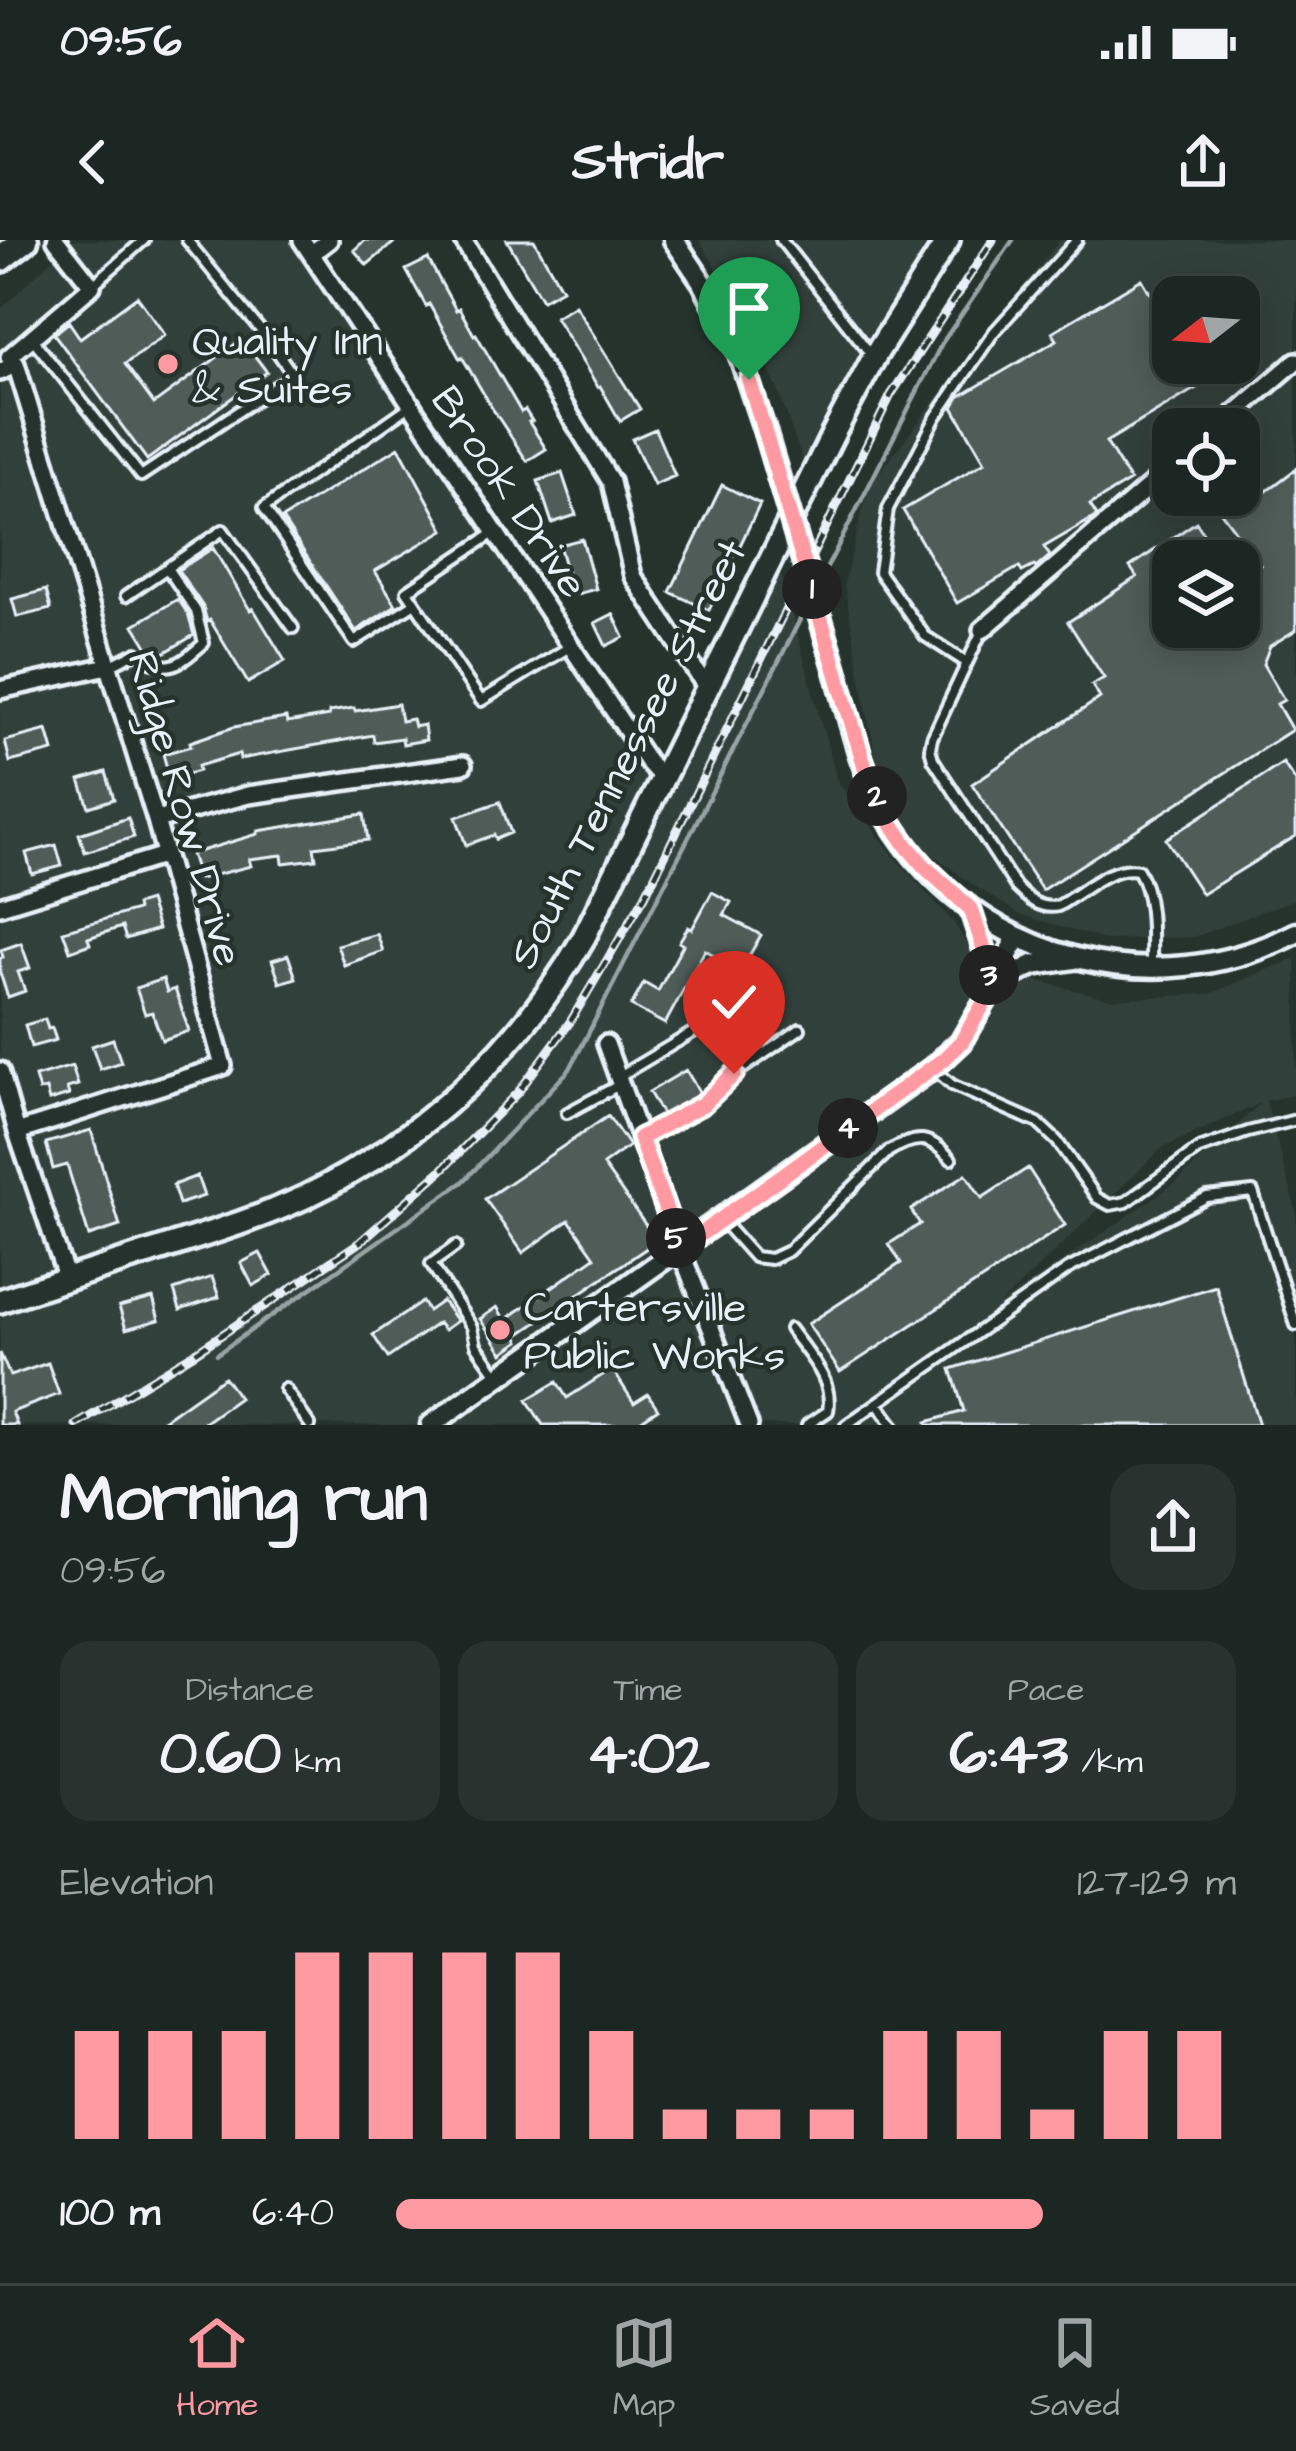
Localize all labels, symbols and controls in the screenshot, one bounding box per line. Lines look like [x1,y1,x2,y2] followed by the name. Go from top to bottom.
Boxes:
[60,11,182,73] text: 09:56
[572,125,724,200] text: Stridr
[60,129,126,195] icon: back
[1170,129,1236,195] icon: share
[698,257,800,380] pin
[716,275,782,341] icon: arrive
[1152,276,1260,384] north arrow
[1152,276,1260,648] map controls
[192,314,383,420] place label: Quality Inn & Suites
[155,351,181,377] marker: Quality Inn & Suites
[416,375,601,610] street label: Brook Drive
[1152,408,1260,516] button: locate
[495,530,762,979] street label: South Tennessee Street
[1152,540,1260,648] button: layers
[782,559,842,619] pin: 1
[810,566,814,612] text: 1
[111,645,257,973] street label: Ridge Row Drive
[847,766,907,826] pin: 2
[868,773,886,819] text: 2
[959,945,1019,1005] pin: 3
[683,951,785,1074] pin
[981,952,997,998] text: 3
[701,969,767,1035] icon: check
[818,1098,878,1158] pin: 4
[837,1105,859,1151] text: 4
[646,1208,706,1268] pin: 5
[664,1215,688,1261] text: 5
[524,1280,785,1386] place label: Cartersville Public Works
[487,1317,513,1343] marker: Cartersville Public Works
[60,1454,428,1546] text: Morning run
[1110,1464,1236,1590] button: share
[60,1545,165,1599] text: 09:56
[186,1667,314,1713] text: Distance
[613,1667,683,1713] text: Time
[1008,1667,1084,1713] text: Pace
[160,1713,281,1796] text: 0.60
[586,1713,710,1796] text: 4:02
[949,1713,1068,1796] text: 6:43
[281,1739,340,1785] text: km
[1068,1739,1143,1785] text: /km
[60,1857,214,1911] text: Elevation
[1077,1857,1236,1911] text: 127–129 m
[60,2187,160,2241] text: 100 m
[252,2187,334,2241] text: 6:40
[176,2310,258,2428] tab: Home
[611,2310,677,2428] tab: Map
[1030,2310,1120,2428] tab: Saved

